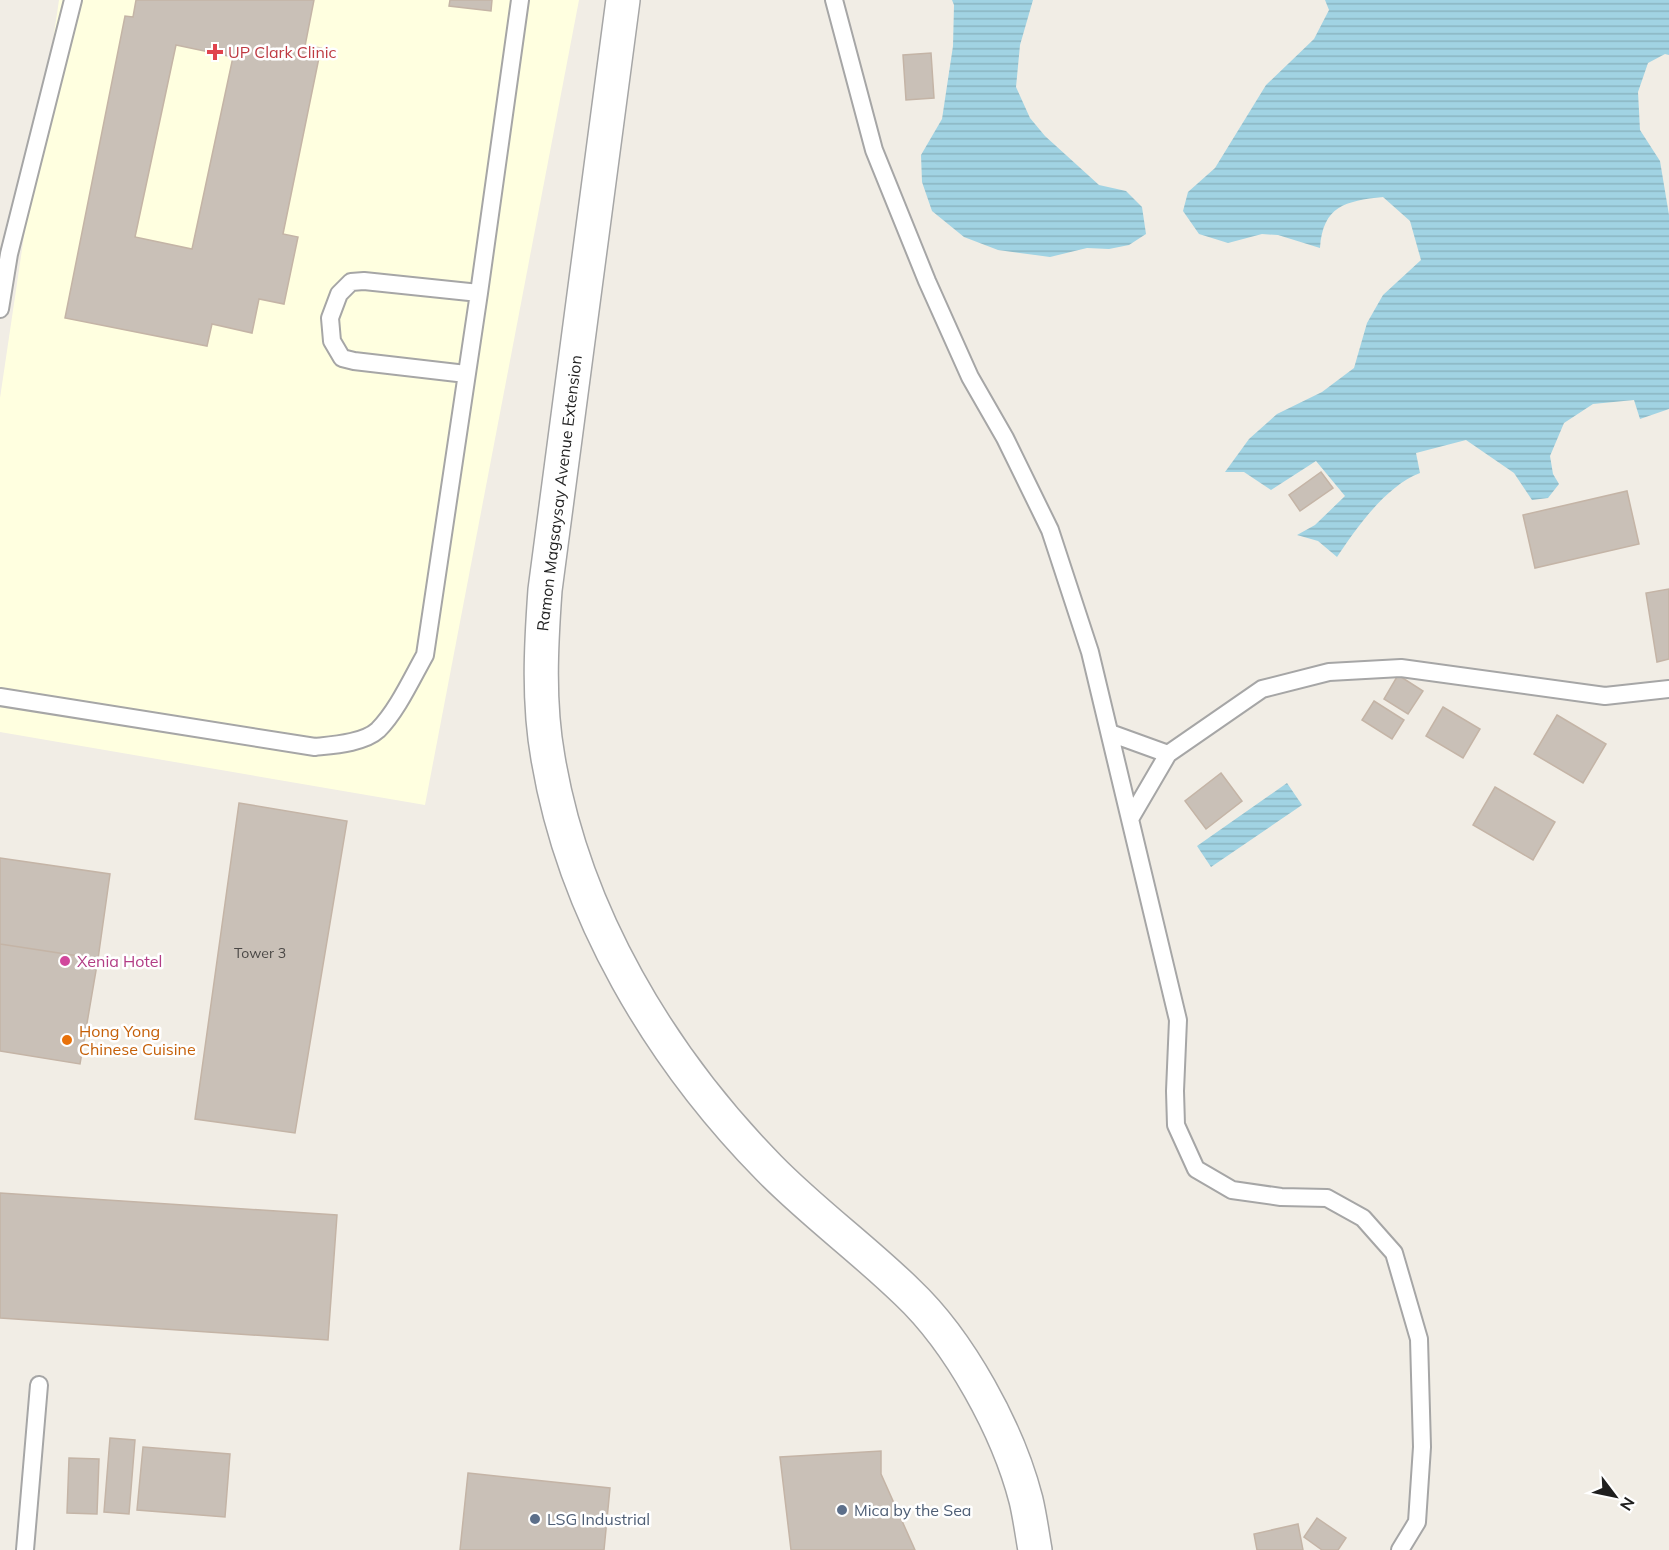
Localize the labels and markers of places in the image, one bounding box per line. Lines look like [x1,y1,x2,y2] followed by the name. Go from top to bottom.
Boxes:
[228,42,337,62] place label: UP Clark Clinic
[206,43,224,61] marker: UP Clark Clinic
[77,951,162,971] place label: Xenia Hotel
[58,954,72,968] marker: Xenia Hotel
[79,1021,196,1059] place label: Hong Yong Chinese Cuisine
[60,1033,74,1047] marker: Hong Yong Chinese Cuisine
[854,1500,971,1520] place label: Mica by the Sea
[835,1503,849,1517] marker: Mica by the Sea
[547,1509,650,1529] place label: LSG Industrial
[528,1512,542,1526] marker: LSG Industrial

